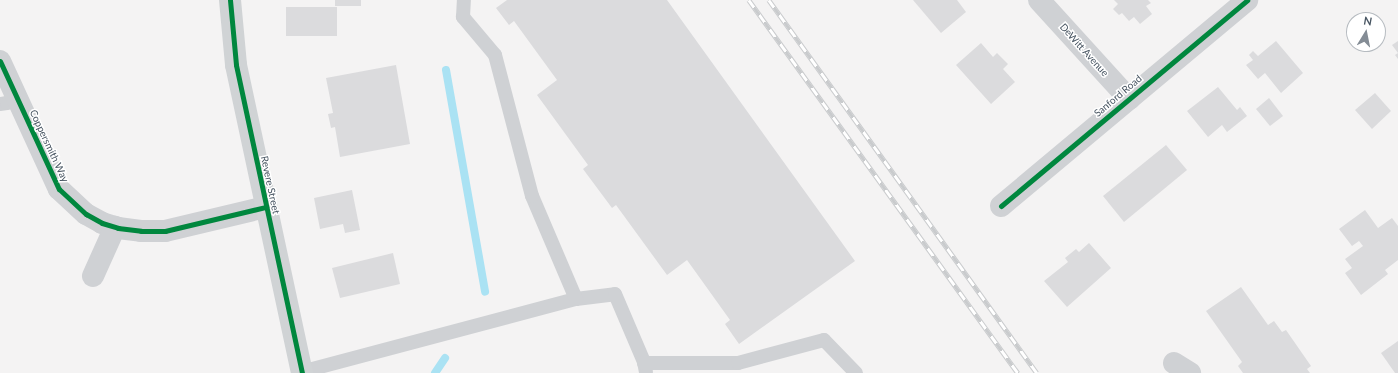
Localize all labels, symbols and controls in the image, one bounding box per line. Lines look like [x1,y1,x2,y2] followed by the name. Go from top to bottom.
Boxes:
[1346,12,1386,52] north arrow
[1363,14,1373,28] text: N
[1057,21,1111,79] street label: DeWitt Avenue
[1092,73,1144,119] street label: Sanford Road
[27,108,71,184] street label: Coppersmith Way
[258,155,282,215] street label: Revere Street

